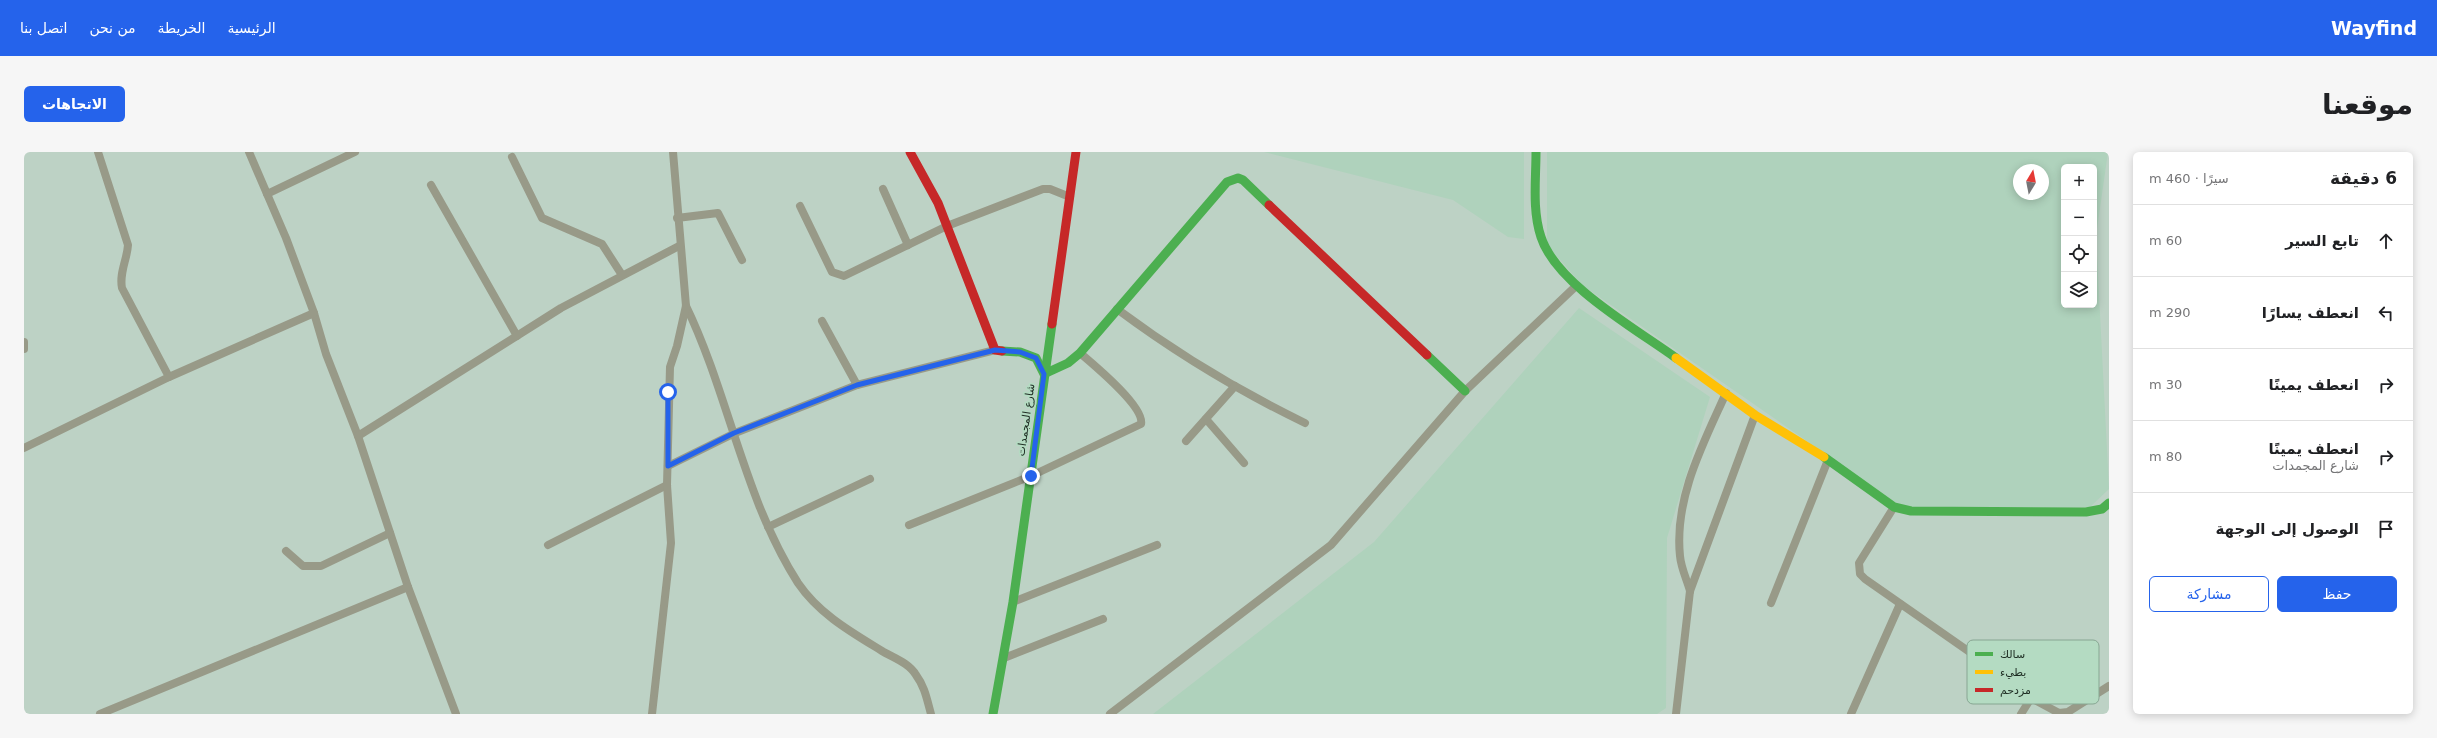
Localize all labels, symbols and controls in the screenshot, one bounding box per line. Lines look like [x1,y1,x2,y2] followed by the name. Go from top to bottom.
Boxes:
[2331,17,2417,39] text: Wayfind
[20,20,67,36] text: اتصل بنا
[89,20,136,36] text: من نحن
[158,20,205,36] text: الخريطة
[227,20,276,36] text: الرئيسية
[24,86,125,122] button: الاتجاهات
[2322,88,2413,121] text: موقعنا
[2013,164,2049,200] north arrow
[2061,164,2097,308] map controls
[2061,164,2097,200] button: +
[2330,168,2397,188] text: 6 دقيقة
[2149,171,2229,186] text: سيرًا · 460 m
[2061,200,2097,236] button: −
[2375,230,2397,252] icon: ahead
[2285,232,2359,250] text: تابع السير
[2149,233,2182,248] text: 60 m
[2061,236,2097,272] button: locate
[2061,272,2097,308] button: layers
[2375,302,2397,324] icon: left
[2262,304,2359,322] text: انعطف يسارًا
[2149,305,2191,320] text: 290 m
[2375,374,2397,396] icon: right
[2268,376,2359,394] text: انعطف يمينًا
[2149,377,2182,392] text: 30 m
[659,383,677,401] route start
[1014,383,1038,457] street label: شارع المجمدات
[2268,440,2359,458] text: انعطف يمينًا
[2375,446,2397,468] icon: right
[2149,449,2182,464] text: 80 m
[2272,458,2359,473] text: شارع المجمدات
[1022,467,1040,485] route end
[2375,518,2397,540] icon: arrive
[2216,520,2359,538] text: الوصول إلى الوجهة
[2149,576,2269,612] button: مشاركة
[2277,576,2397,612] button: حفظ
[1967,640,2099,704] legend
[2000,648,2025,661] text: سالك
[2000,666,2026,679] text: بطيء
[2000,684,2031,697] text: مزدحم

